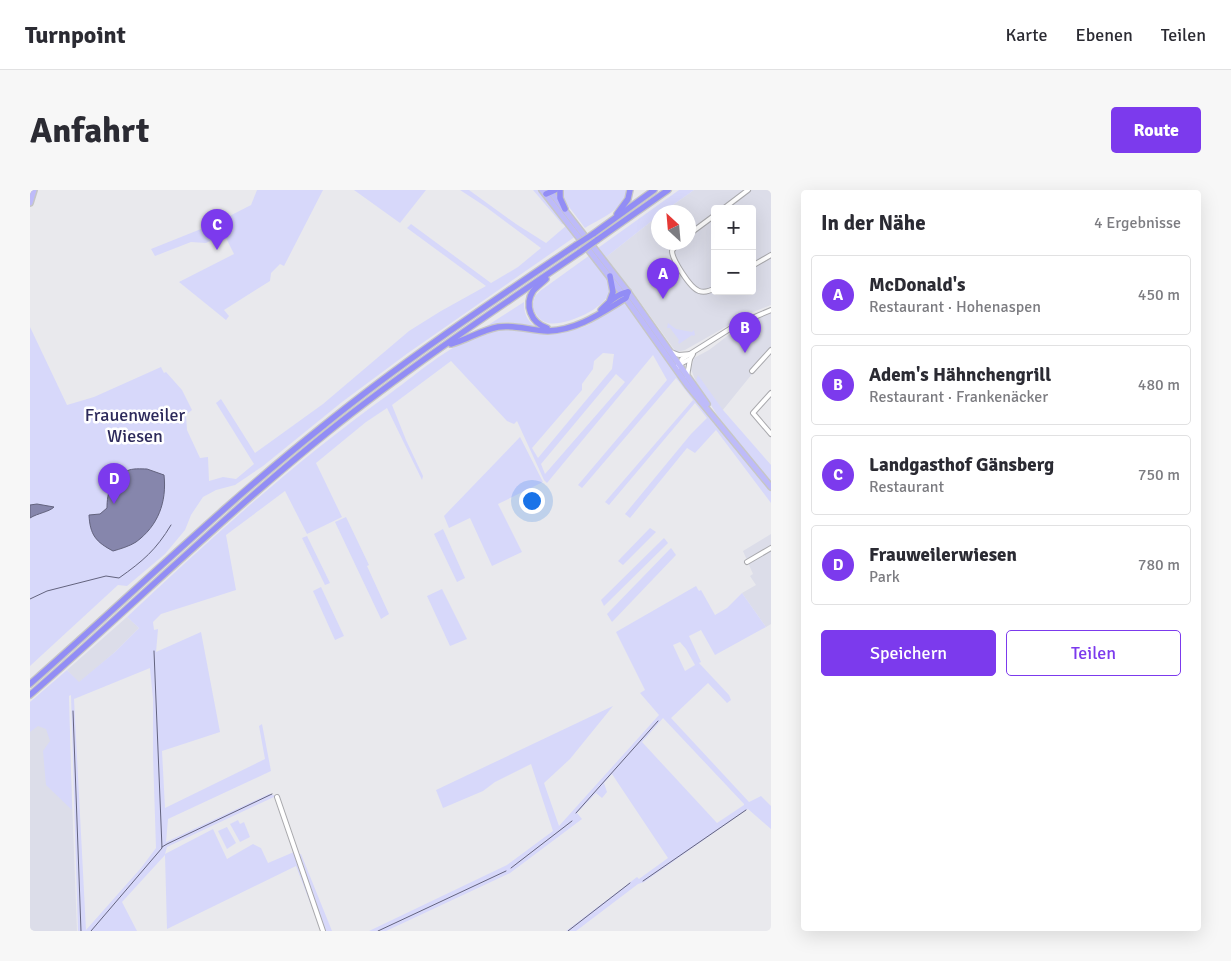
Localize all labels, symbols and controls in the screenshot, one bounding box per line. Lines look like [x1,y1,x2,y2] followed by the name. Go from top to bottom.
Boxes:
[25,20,126,50] text: Turnpoint
[1005,24,1047,46] text: Karte
[1075,24,1133,46] text: Ebenen
[1161,24,1206,46] text: Teilen
[1111,107,1201,153] button: Route
[30,109,149,152] text: Anfahrt
[651,205,696,250] north arrow
[711,205,756,295] map controls
[711,205,756,250] button: +
[201,209,233,250] pin: C
[821,210,926,236] text: In der Nähe
[1094,213,1181,233] text: 4 Ergebnisse
[711,250,756,295] button: −
[647,258,679,299] pin: A
[869,273,965,297] text: McDonald's
[833,285,843,305] text: A
[1138,285,1180,305] text: 450 m
[869,297,1041,317] text: Restaurant · Hohenaspen
[729,312,761,353] pin: B
[869,363,1051,387] text: Adem's Hähnchengrill
[833,375,843,395] text: B
[1138,375,1180,395] text: 480 m
[869,387,1048,407] text: Restaurant · Frankenäcker
[85,404,186,447] park label: Frauenweiler Wiesen
[869,453,1054,477] text: Landgasthof Gänsberg
[98,463,130,504] pin: D
[833,465,843,485] text: C
[1138,465,1180,485] text: 750 m
[869,477,944,497] text: Restaurant
[519,488,545,514] your location
[869,543,1017,567] text: Frauweilerwiesen
[833,555,843,575] text: D
[1138,555,1180,575] text: 780 m
[869,567,900,587] text: Park
[821,630,996,676] button: Speichern
[1006,630,1181,676] button: Teilen

